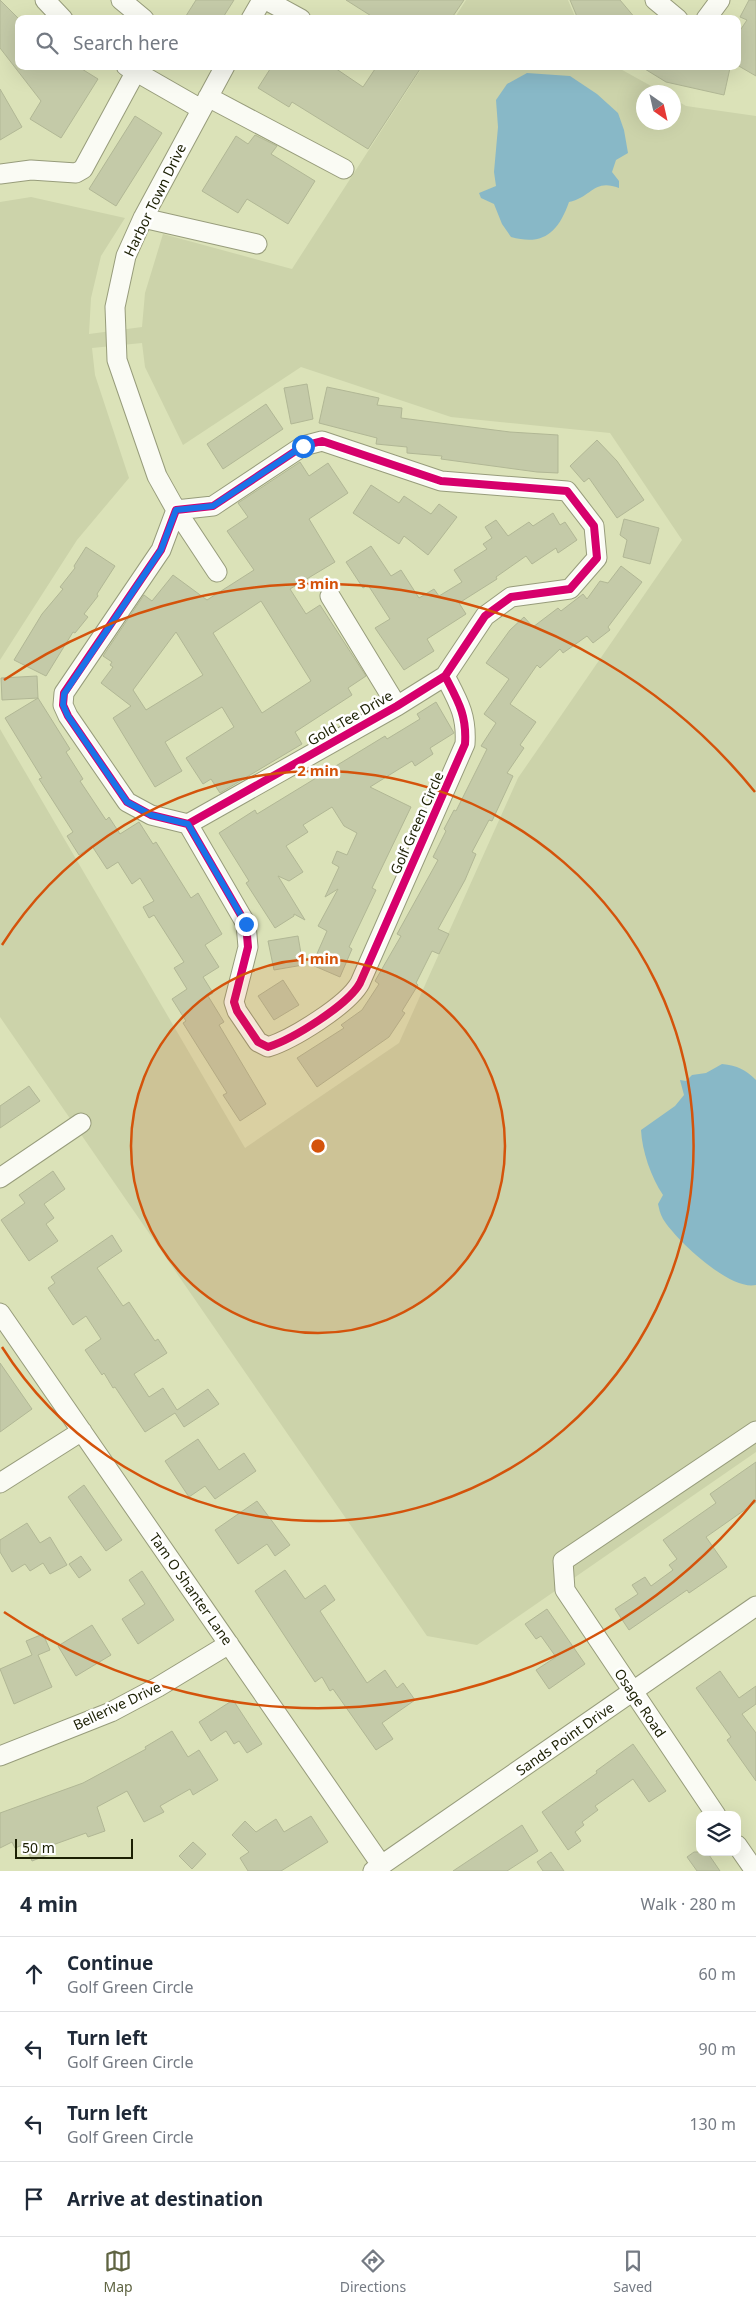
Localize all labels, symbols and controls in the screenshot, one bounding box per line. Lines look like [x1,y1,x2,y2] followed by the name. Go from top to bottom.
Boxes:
[15,15,741,70] search box
[33,29,61,57] icon: search
[73,30,179,56] text: Search here
[636,85,681,130] north arrow
[119,140,190,259] street label: Harbor Town Drive
[292,435,315,458] route start
[297,573,339,593] text: 3 min
[304,685,396,750] street label: Gold Tee Drive
[297,760,339,780] text: 2 min
[385,768,448,877] street label: Golf Green Circle
[235,913,258,936] route end
[297,948,339,968] text: 1 min
[309,1137,327,1155] centre of rings
[146,1529,237,1649] street label: Tam O Shanter Lane
[610,1665,670,1741] street label: Osage Road
[70,1677,164,1734] street label: Bellerive Drive
[512,1698,618,1780] street label: Sands Point Drive
[696,1811,741,1856] map controls
[696,1811,741,1856] button: layers
[15,1836,132,1859] scale bar
[22,1838,55,1857] text: 50 m
[20,1890,78,1918] text: 4 min
[641,1893,736,1915] text: Walk · 280 m
[67,1950,153,1976] text: Continue
[20,1960,48,1988] icon: ahead
[699,1963,736,1985] text: 60 m
[67,1976,194,1998] text: Golf Green Circle
[67,2025,148,2051] text: Turn left
[20,2035,48,2063] icon: left
[699,2038,736,2060] text: 90 m
[67,2051,194,2073] text: Golf Green Circle
[67,2100,148,2126] text: Turn left
[20,2110,48,2138] icon: left
[689,2113,736,2135] text: 130 m
[67,2126,194,2148] text: Golf Green Circle
[20,2185,48,2213] icon: arrive
[67,2186,263,2212] text: Arrive at destination
[104,2247,133,2296] tab: Map
[340,2247,406,2296] tab: Directions
[613,2247,652,2296] tab: Saved

